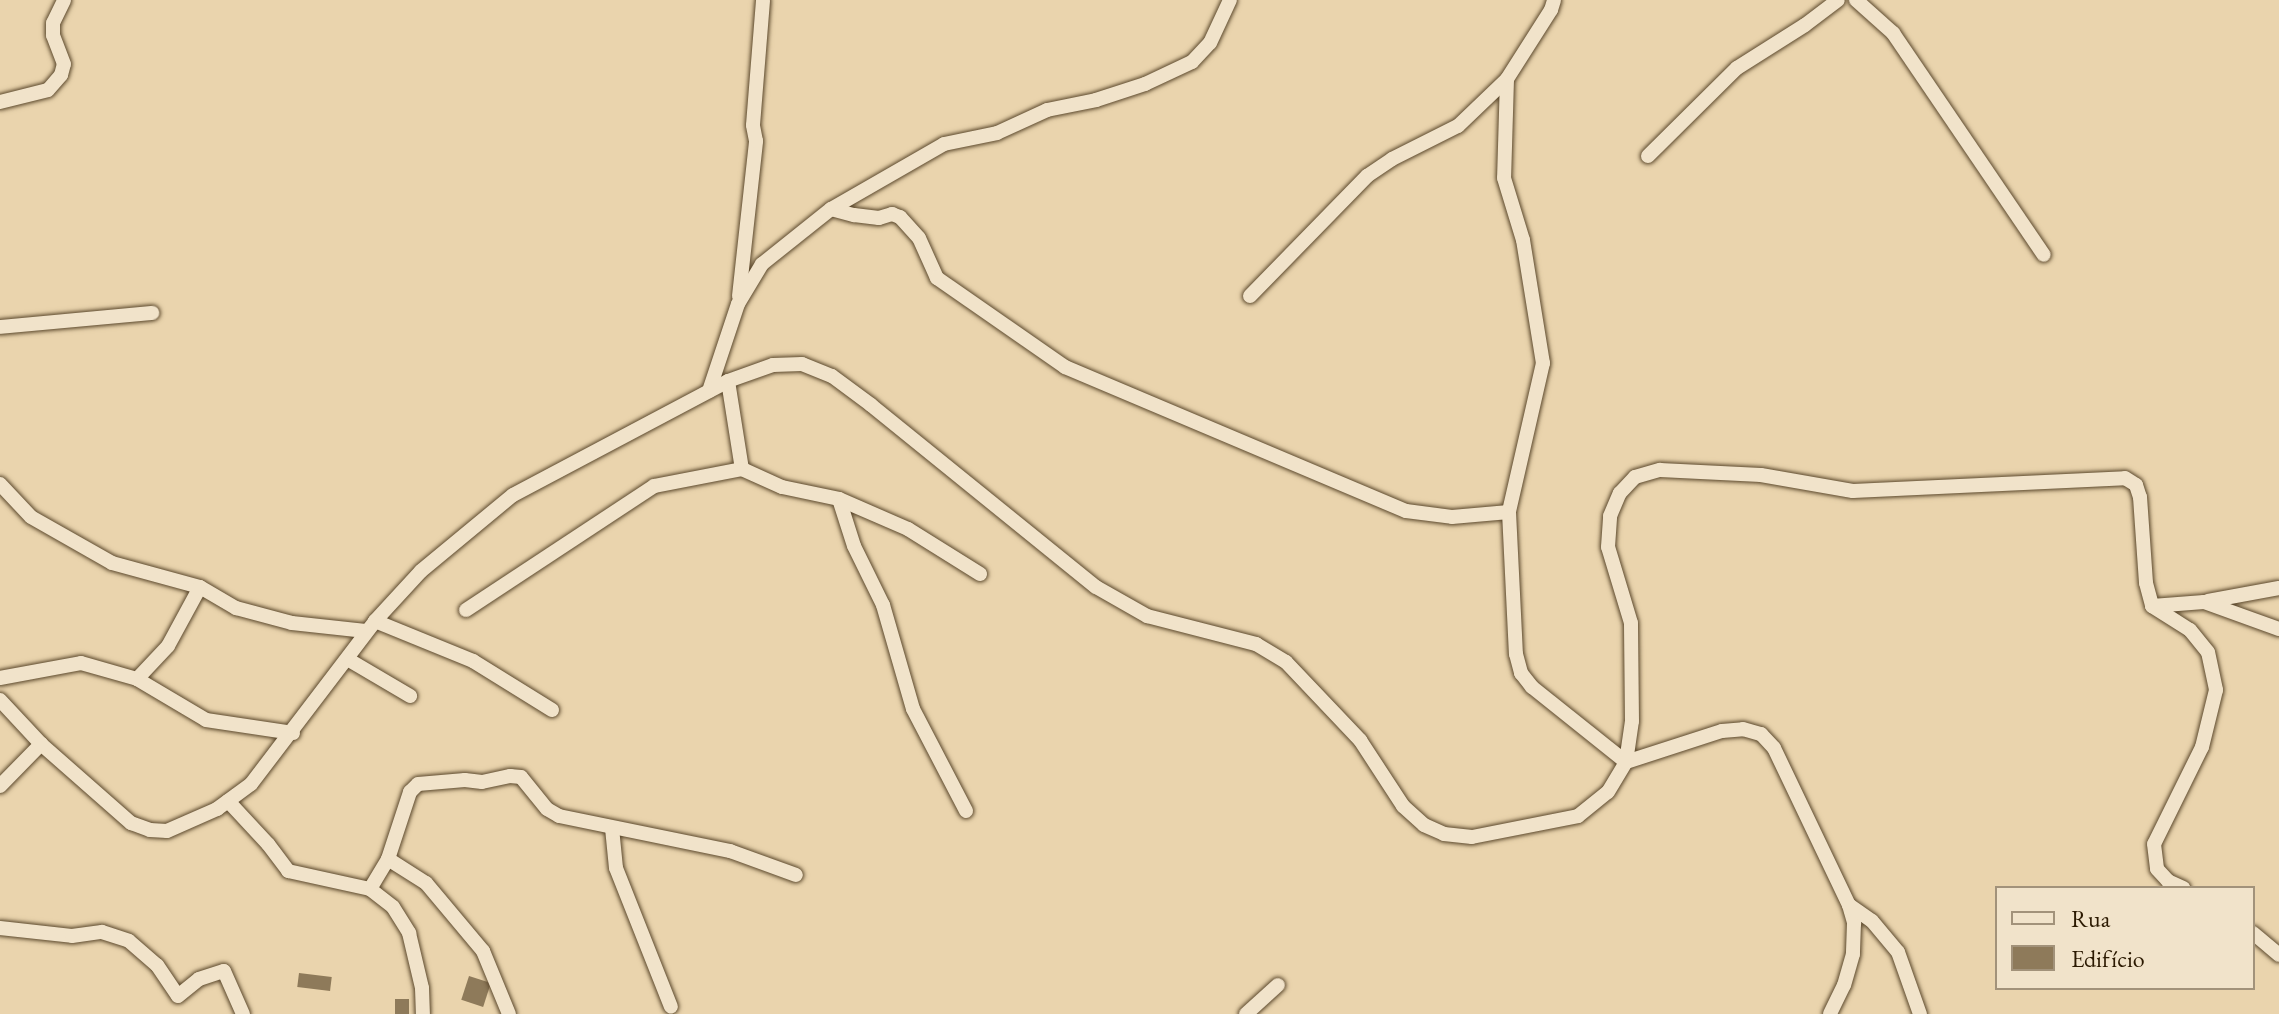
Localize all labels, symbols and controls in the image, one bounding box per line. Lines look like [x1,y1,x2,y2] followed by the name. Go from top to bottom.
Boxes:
[1995,886,2255,990] legend
[2071,903,2110,934] text: Rua
[2071,943,2145,974] text: Edifício

